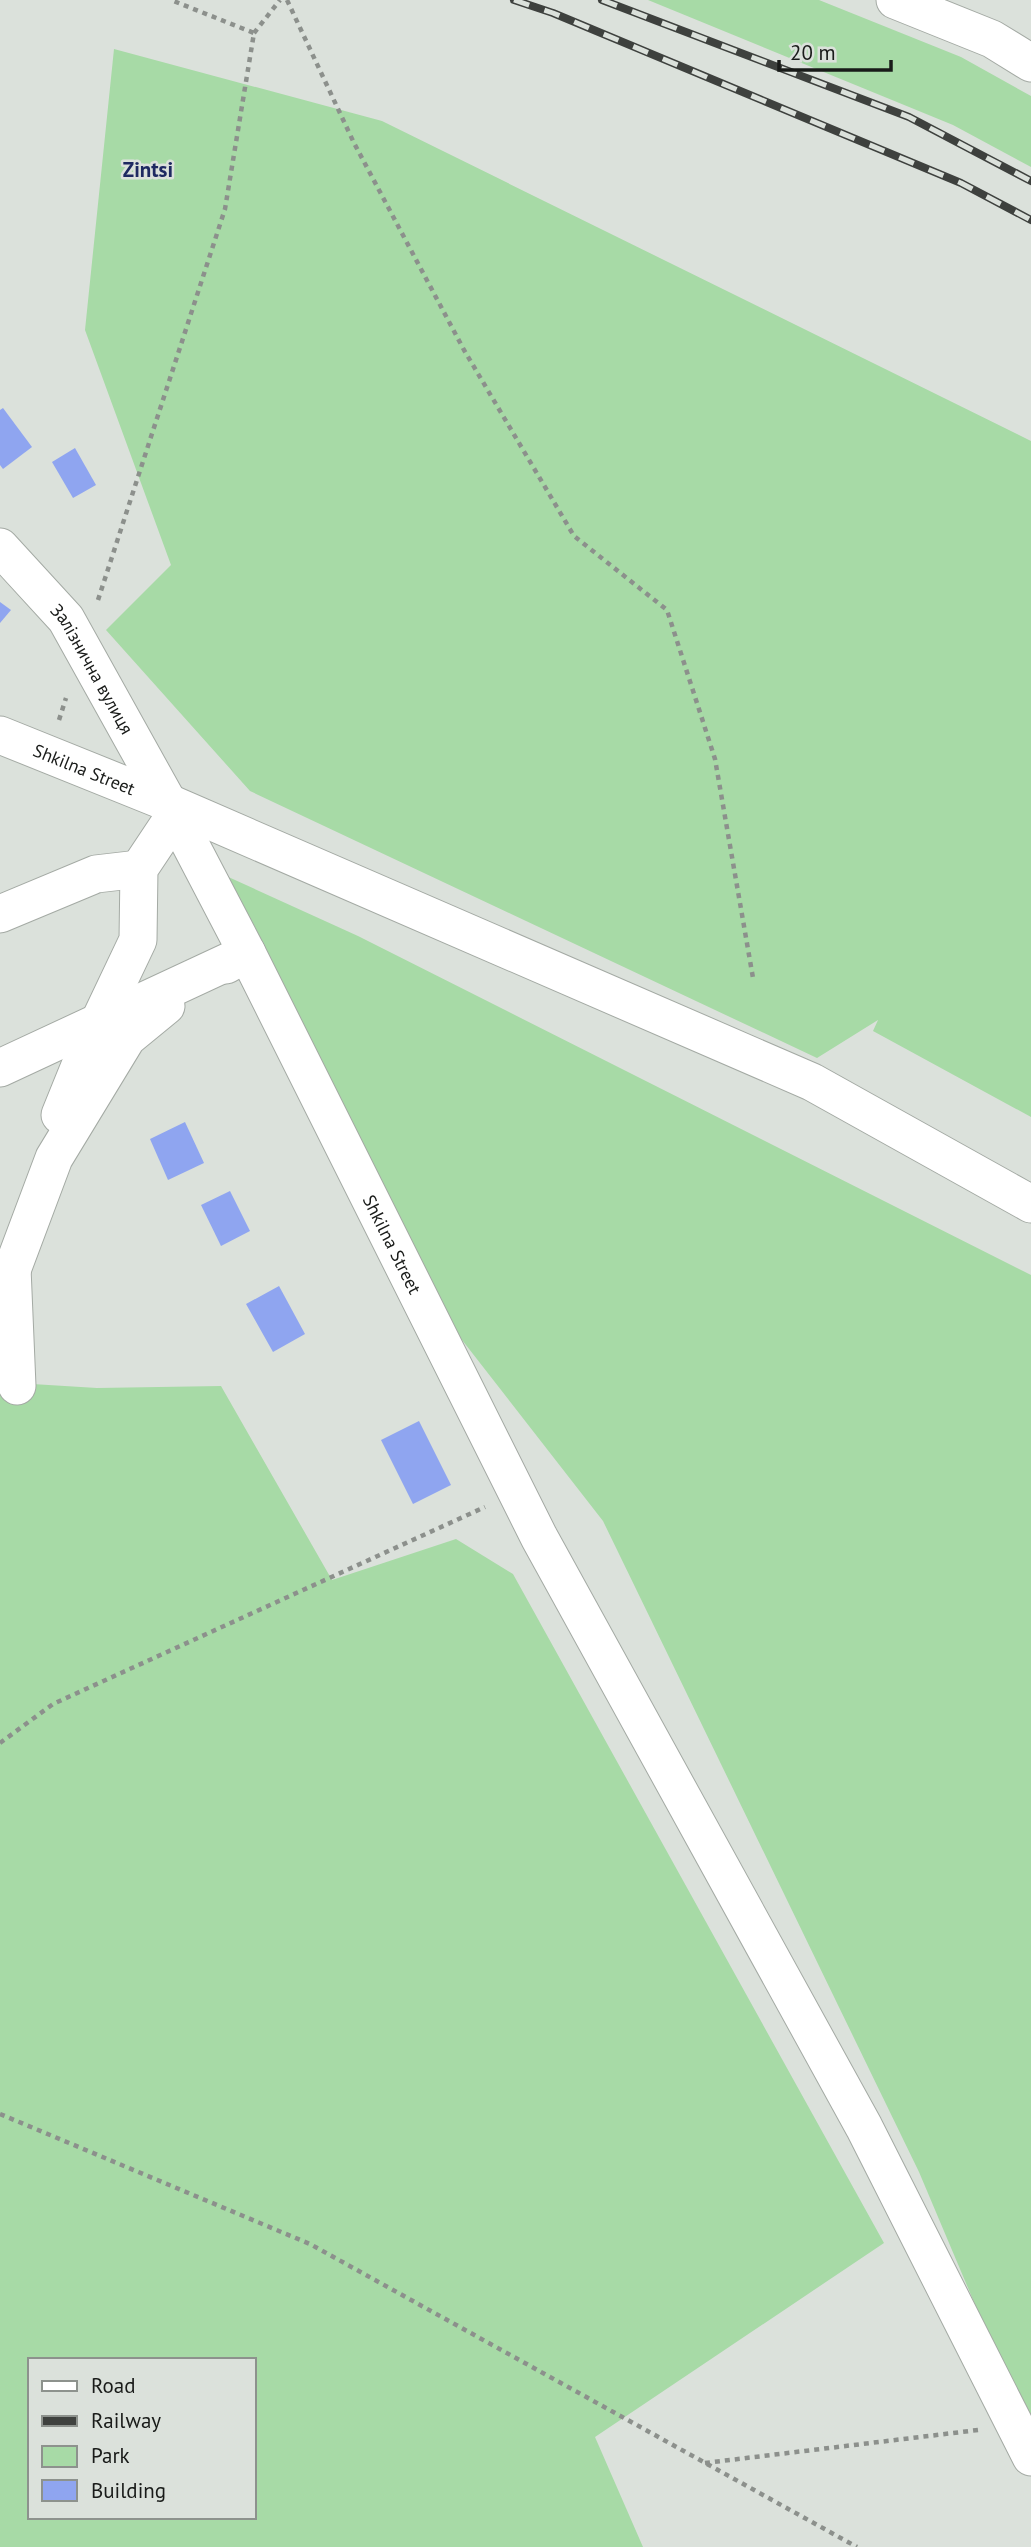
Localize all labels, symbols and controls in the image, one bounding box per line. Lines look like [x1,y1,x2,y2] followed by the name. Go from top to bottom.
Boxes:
[779,28,891,72] scale bar
[790,39,836,66] text: 20 m
[123,156,173,183] district label: Zintsi
[46,599,139,738] street label: Залізнична вулиця
[30,738,139,800] street label: Shkilna Street
[358,1191,427,1298] street label: Shkilna Street
[28,2358,256,2519] legend
[91,2372,135,2399] text: Road
[91,2407,161,2434] text: Railway
[91,2442,130,2469] text: Park
[91,2477,166,2504] text: Building

